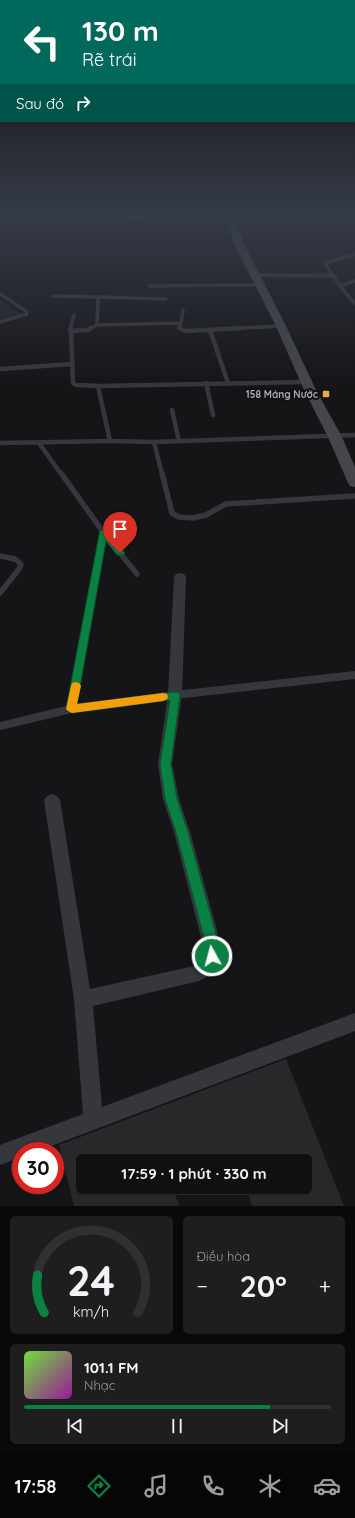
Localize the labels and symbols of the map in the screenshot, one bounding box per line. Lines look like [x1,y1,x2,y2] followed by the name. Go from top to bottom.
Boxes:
[246,388,318,401] place label: 158 Máng Nước
[321,389,331,399] marker: 158 Máng Nước
[103,512,137,553] pin
[191,935,233,977] position arrow
[12,1142,64,1194] speed limit sign: 30

